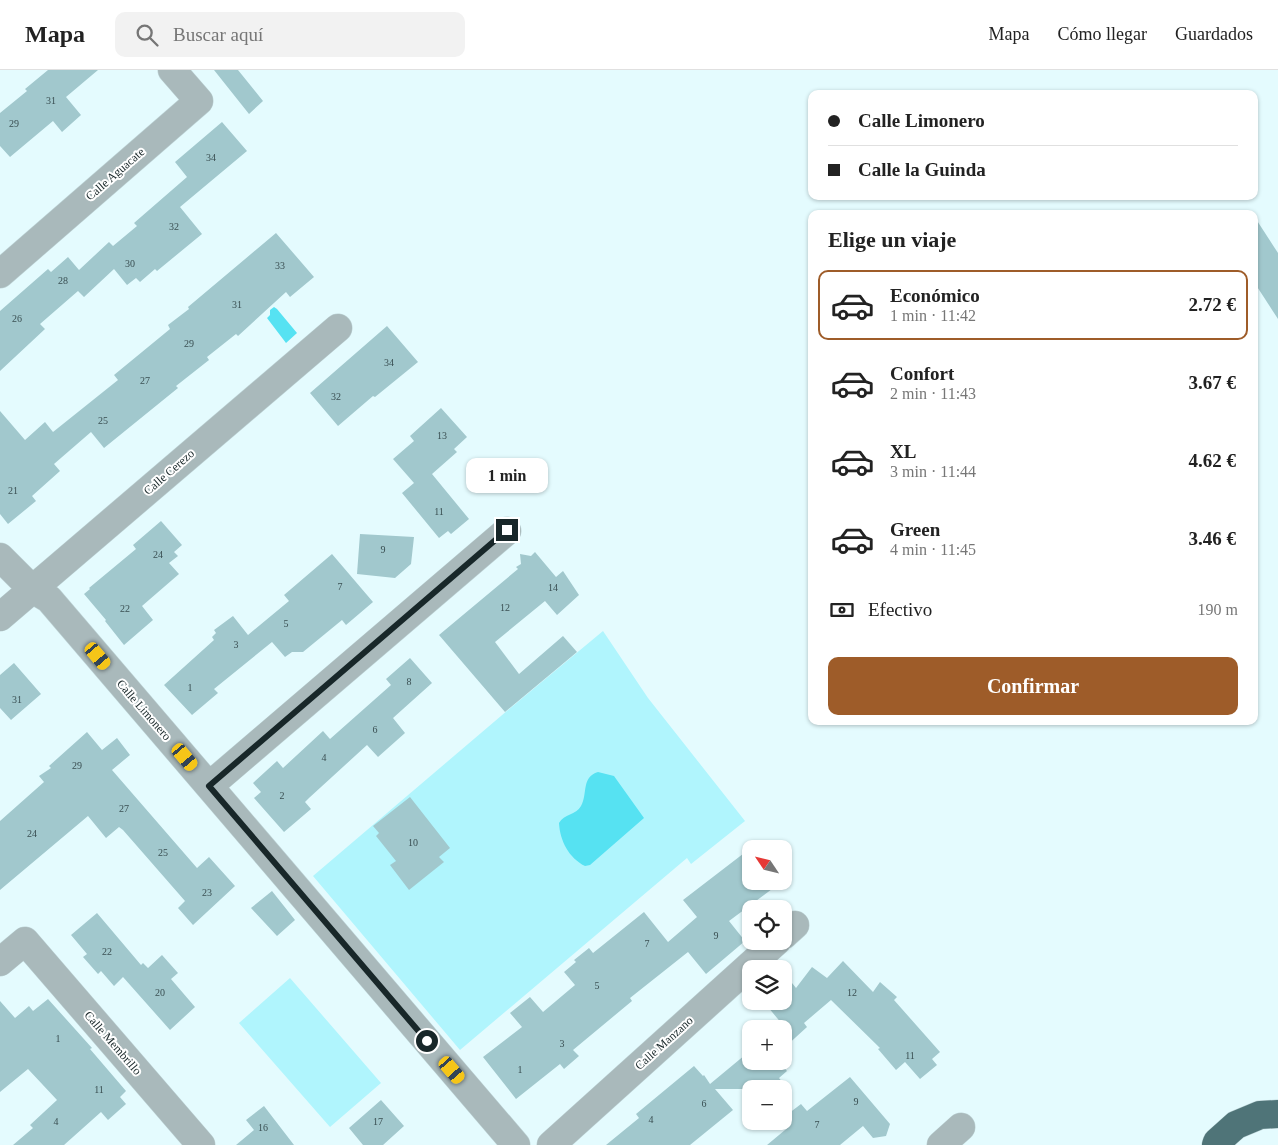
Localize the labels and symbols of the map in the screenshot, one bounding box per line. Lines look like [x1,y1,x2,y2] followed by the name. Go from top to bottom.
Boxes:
[46,95,56,106] house number: 31
[9,118,19,129] house number: 29
[83,145,147,203] street label: Calle Aguacate
[206,152,216,163] house number: 34
[169,221,179,232] house number: 32
[125,258,135,269] house number: 30
[275,260,285,271] house number: 33
[58,275,68,286] house number: 28
[232,299,242,310] house number: 31
[12,313,22,324] house number: 26
[184,338,194,349] house number: 29
[384,357,394,368] house number: 34
[140,375,150,386] house number: 27
[331,391,341,402] house number: 32
[98,415,108,426] house number: 25
[437,430,447,441] house number: 13
[141,446,197,498] street label: Calle Cerezo
[466,458,548,492] callout: 1 min
[8,485,18,496] house number: 21
[434,506,444,517] house number: 11
[496,519,518,541] route end
[381,544,386,555] house number: 9
[153,549,163,560] house number: 24
[338,581,343,592] house number: 7
[548,582,558,593] house number: 14
[500,602,510,613] house number: 12
[120,603,130,614] house number: 22
[284,618,289,629] house number: 5
[234,639,239,650] house number: 3
[82,640,113,672] car
[407,676,412,687] house number: 8
[114,677,174,743] street label: Calle Limonero
[188,682,193,693] house number: 1
[12,694,22,705] house number: 31
[373,724,378,735] house number: 6
[169,741,200,773] car
[322,752,327,763] house number: 4
[72,760,82,771] house number: 29
[280,790,285,801] house number: 2
[119,803,129,814] house number: 27
[27,828,37,839] house number: 24
[408,837,418,848] house number: 10
[742,840,792,890] north arrow
[158,847,168,858] house number: 25
[202,887,212,898] house number: 23
[714,930,719,941] house number: 9
[645,938,650,949] house number: 7
[102,946,112,957] house number: 22
[595,980,600,991] house number: 5
[155,987,165,998] house number: 20
[847,987,857,998] house number: 12
[82,1008,144,1078] street label: Calle Membrillo
[632,1013,696,1073] street label: Calle Manzano
[416,1030,438,1052] route start
[56,1033,61,1044] house number: 1
[560,1038,565,1049] house number: 3
[905,1050,915,1061] house number: 11
[436,1054,467,1086] car
[518,1064,523,1075] house number: 1
[94,1084,104,1095] house number: 11
[854,1096,859,1107] house number: 9
[702,1098,707,1109] house number: 6
[649,1114,654,1125] house number: 4
[54,1116,59,1127] house number: 4
[373,1116,383,1127] house number: 17
[815,1119,820,1130] house number: 7
[258,1122,268,1133] house number: 16

